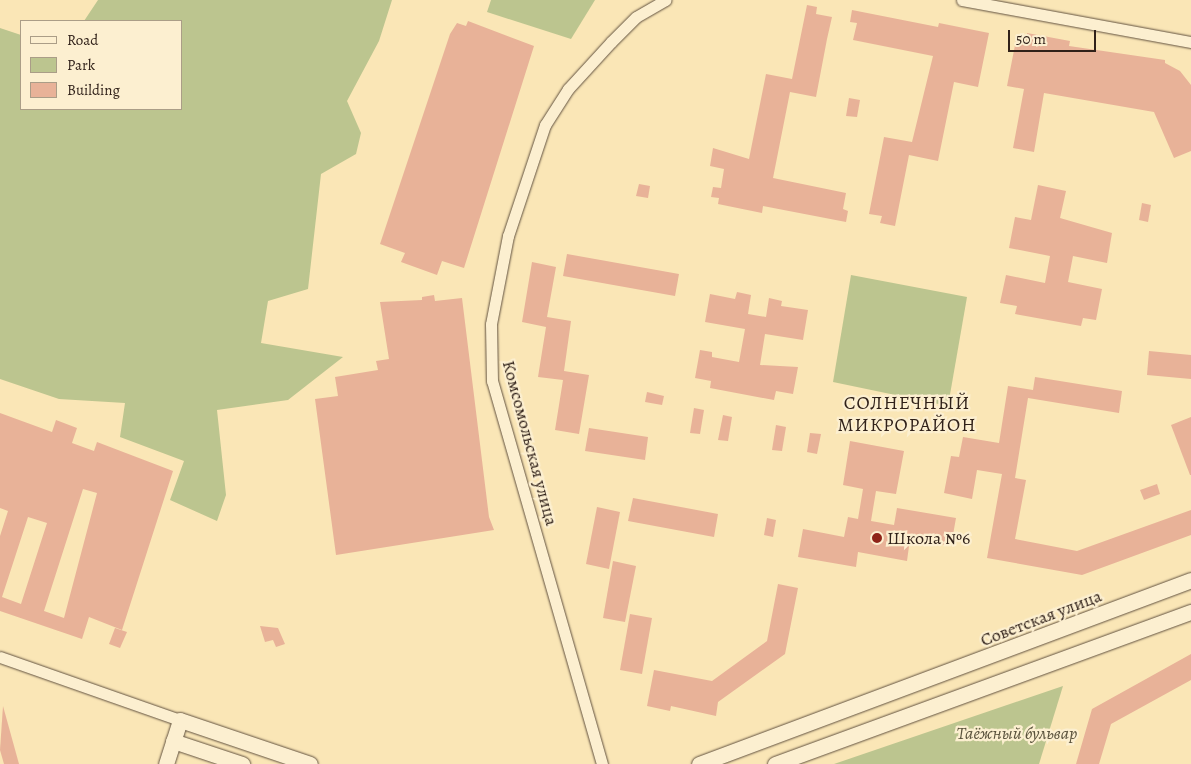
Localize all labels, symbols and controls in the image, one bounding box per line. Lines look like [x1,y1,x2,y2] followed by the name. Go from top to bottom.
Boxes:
[20,20,182,110] legend
[1011,20,1098,52] scale bar
[1016,29,1046,49] text: 50 m
[67,30,98,50] text: Road
[67,55,95,75] text: Park
[67,80,120,100] text: Building
[498,358,562,528] street label: Комсомольская улица
[836,393,978,437] district label: СОЛНЕЧНЫЙ МИКРОРАЙОН
[887,527,970,549] place label: Школа №6
[871,532,883,544] marker: Школа №6
[977,585,1105,651] street label: Советская улица
[957,722,1077,744] park label: Таёжный бульвар

